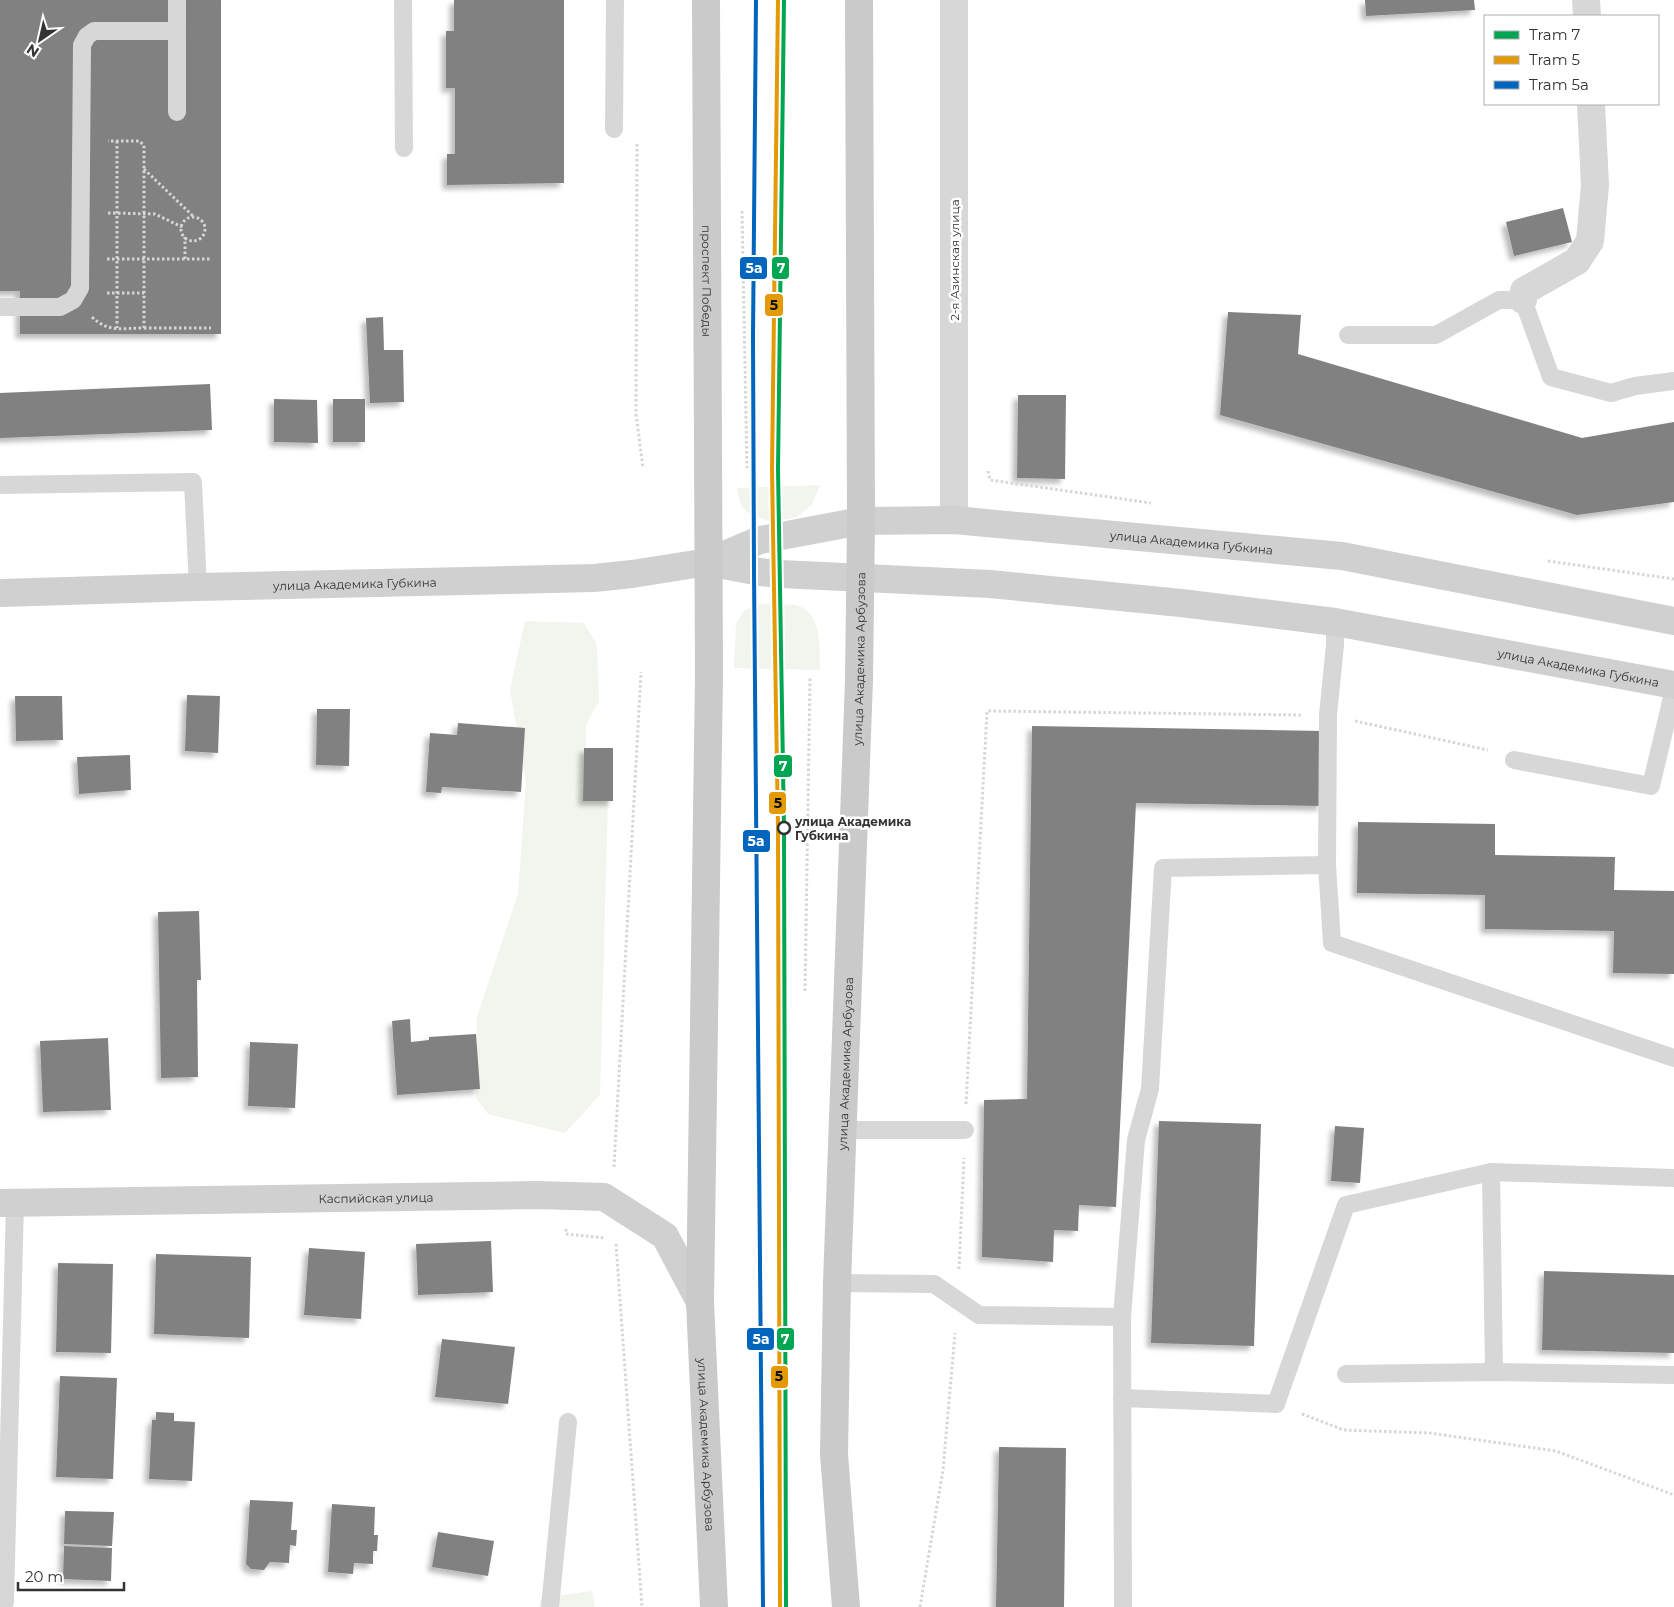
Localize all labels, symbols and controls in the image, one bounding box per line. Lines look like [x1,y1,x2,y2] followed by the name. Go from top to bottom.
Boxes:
[15,15,65,65] north arrow
[1484,15,1659,105] legend
[1529,25,1581,44] text: Tram 7
[23,40,42,61] text: N
[1529,50,1580,69] text: Tram 5
[1529,75,1589,94] text: Tram 5а
[947,199,962,321] street label: 2-я Азинская улица
[700,225,715,337] street label: проспект Победы
[739,256,768,280] line badge: 5а
[771,256,790,280] line badge: 7
[746,259,762,277] text: 5а
[777,259,786,277] text: 7
[764,293,784,317] line badge: 5
[770,296,778,314] text: 5
[1108,527,1274,557] street label: улица Академика Губкина
[849,572,868,747] street label: улица Академика Арбузова
[272,574,437,593] street label: улица Академика Губкина
[1496,645,1660,690] street label: улица Академика Губкина
[773,754,793,778] line badge: 7
[779,757,788,775] text: 7
[768,791,787,815] line badge: 5
[774,794,782,812] text: 5
[794,814,911,843] place label: улица Академика Губкина
[777,821,791,835] marker: улица Академика Губкина
[742,829,771,853] line badge: 5а
[748,832,764,850] text: 5а
[834,977,856,1152] street label: улица Академика Арбузова
[318,1189,434,1206] street label: Каспийская улица
[746,1327,775,1351] line badge: 5а
[776,1327,795,1351] line badge: 7
[753,1330,769,1348] text: 5а
[781,1330,790,1348] text: 7
[695,1357,718,1532] street label: улица Академика Арбузова
[770,1365,789,1389] line badge: 5
[775,1367,783,1385] text: 5
[18,1560,124,1592] scale bar
[25,1567,63,1586] text: 20 m

